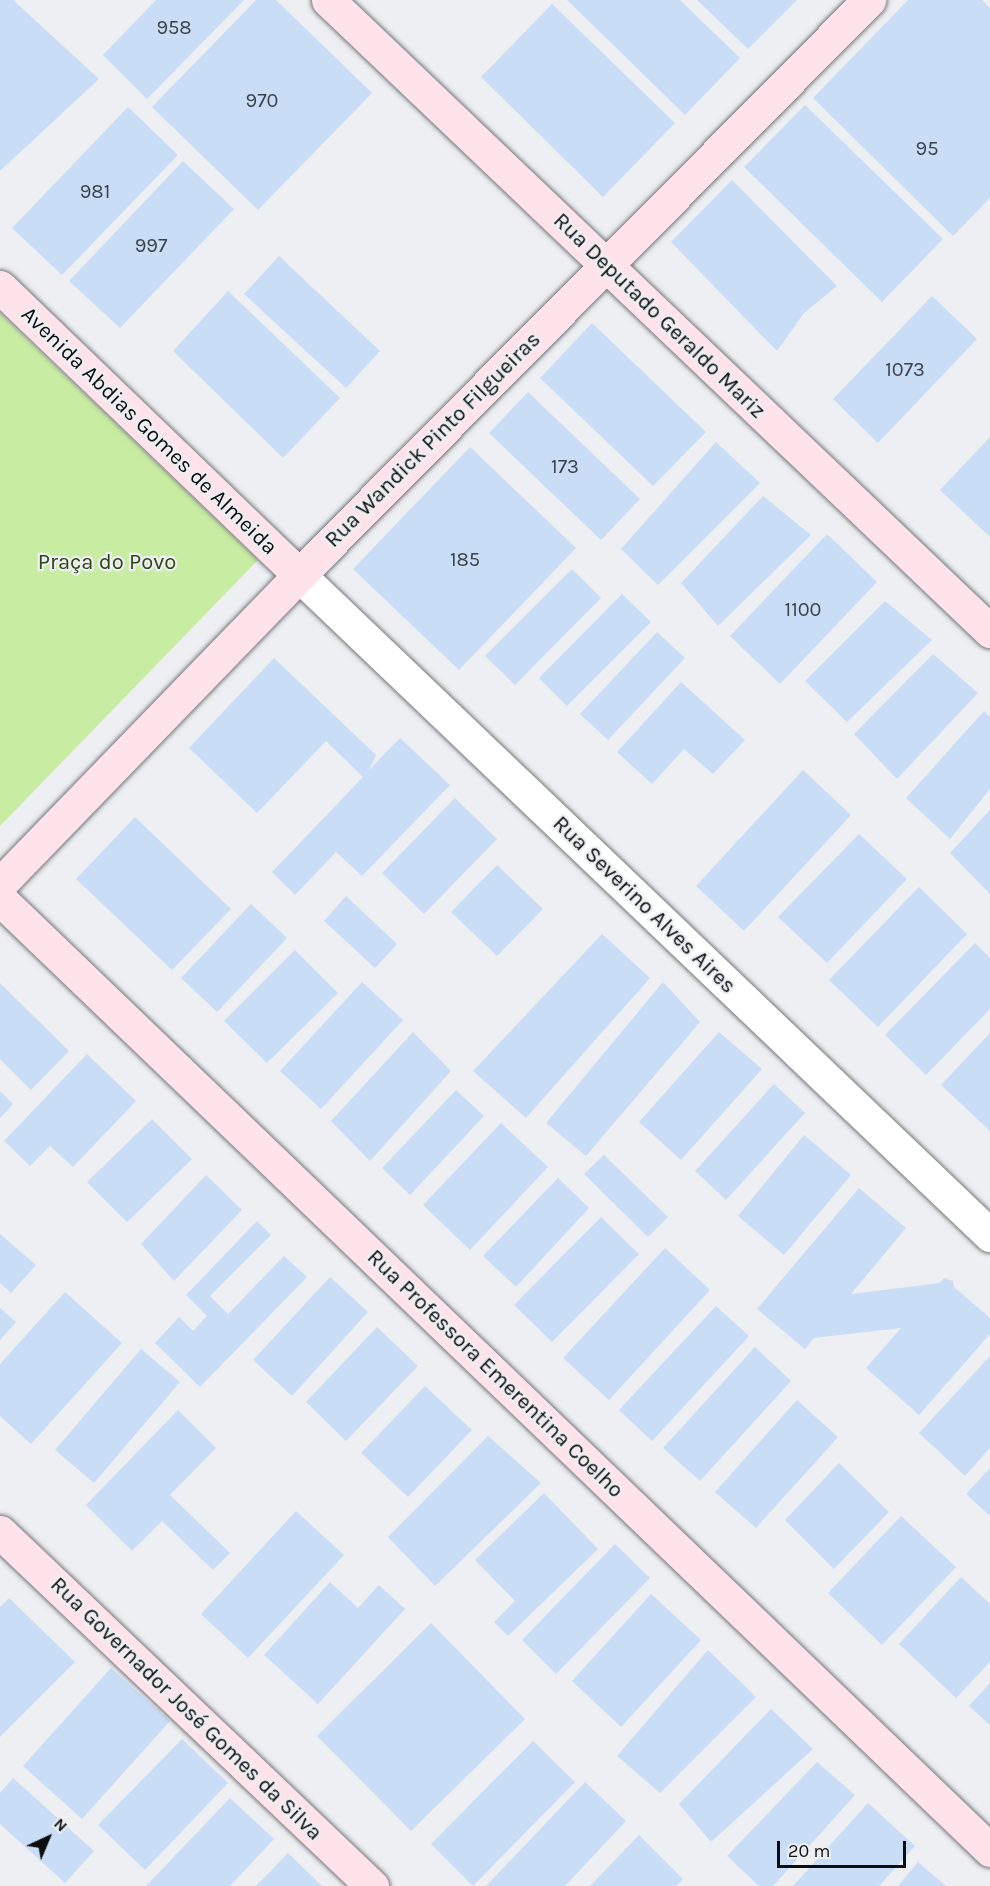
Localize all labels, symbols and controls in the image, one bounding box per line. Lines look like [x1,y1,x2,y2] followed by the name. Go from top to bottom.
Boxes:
[156,15,192,39] house number: 958
[246,88,278,112] house number: 970
[916,136,938,160] house number: 95
[80,179,110,203] house number: 981
[548,208,770,424] street label: Rua Deputado Geraldo Mariz
[135,233,167,257] house number: 997
[16,301,282,561] street label: Avenida Abdias Gomes de Almeida
[320,327,546,553] street label: Rua Wandick Pinto Filgueiras
[885,357,925,381] house number: 1073
[551,454,579,478] house number: 173
[450,547,480,571] house number: 185
[38,550,176,576] park label: Praça do Povo
[785,597,821,621] house number: 1100
[547,811,741,999] street label: Rua Severino Alves Aires
[361,1244,629,1504] street label: Rua Professora Emerentina Coelho
[45,1572,327,1846] street label: Rua Governador José Gomes da Silva
[18,1808,78,1868] north arrow
[50,1814,72,1836] text: N
[780,1829,909,1867] scale bar
[788,1840,830,1862] text: 20 m

